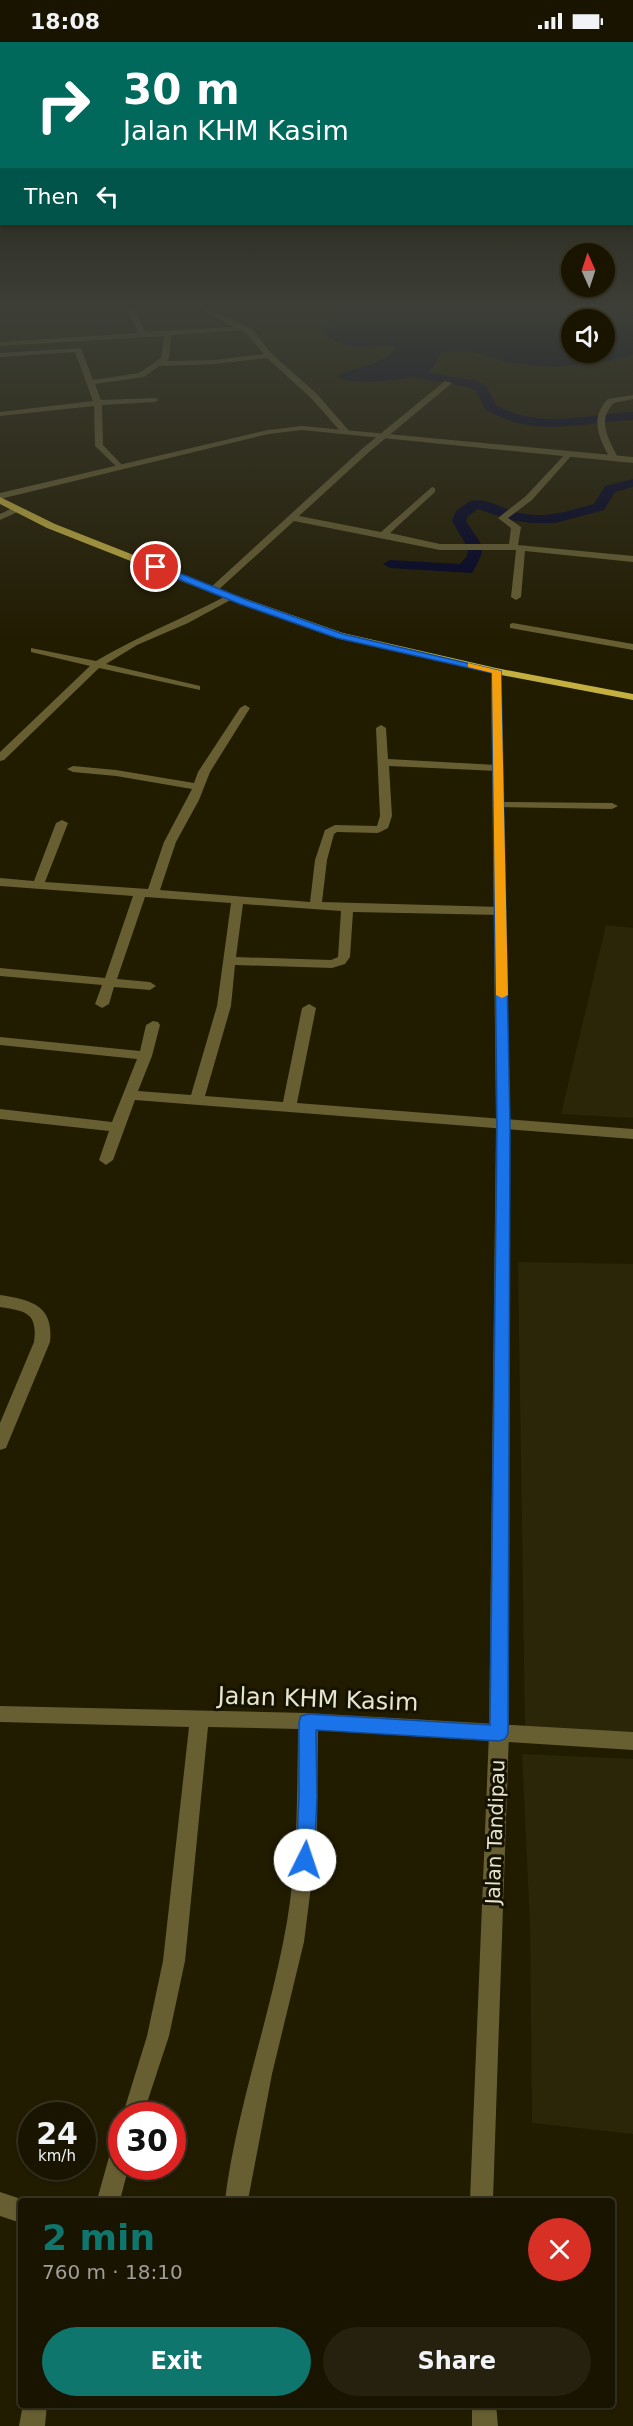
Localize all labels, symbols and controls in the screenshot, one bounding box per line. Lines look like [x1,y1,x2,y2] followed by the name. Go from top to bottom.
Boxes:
[30,9,100,34] text: 18:08
[123,65,240,114] text: 30 m
[24,66,102,144] icon: right
[123,115,349,146] text: Jalan KHM Kasim
[91,180,124,213] icon: left
[24,184,79,209] text: Then
[561,243,615,297] north arrow
[561,243,615,363] map controls
[561,309,615,363] button: sound
[130,541,181,592] pin
[139,550,172,583] icon: arrive
[215,1681,419,1716] street label: Jalan KHM Kasim
[480,1759,510,1907] street label: Jalan Tandipau
[273,1828,337,1892] position arrow
[108,2102,186,2180] speed limit sign: 30
[36,2116,78,2151] text: 24
[38,2147,76,2165] text: km/h
[42,2217,155,2258] text: 2 min
[528,2218,591,2281] button: close
[42,2260,183,2284] text: 760 m · 18:10
[42,2327,311,2396] button: Exit
[323,2327,591,2396] button: Share

